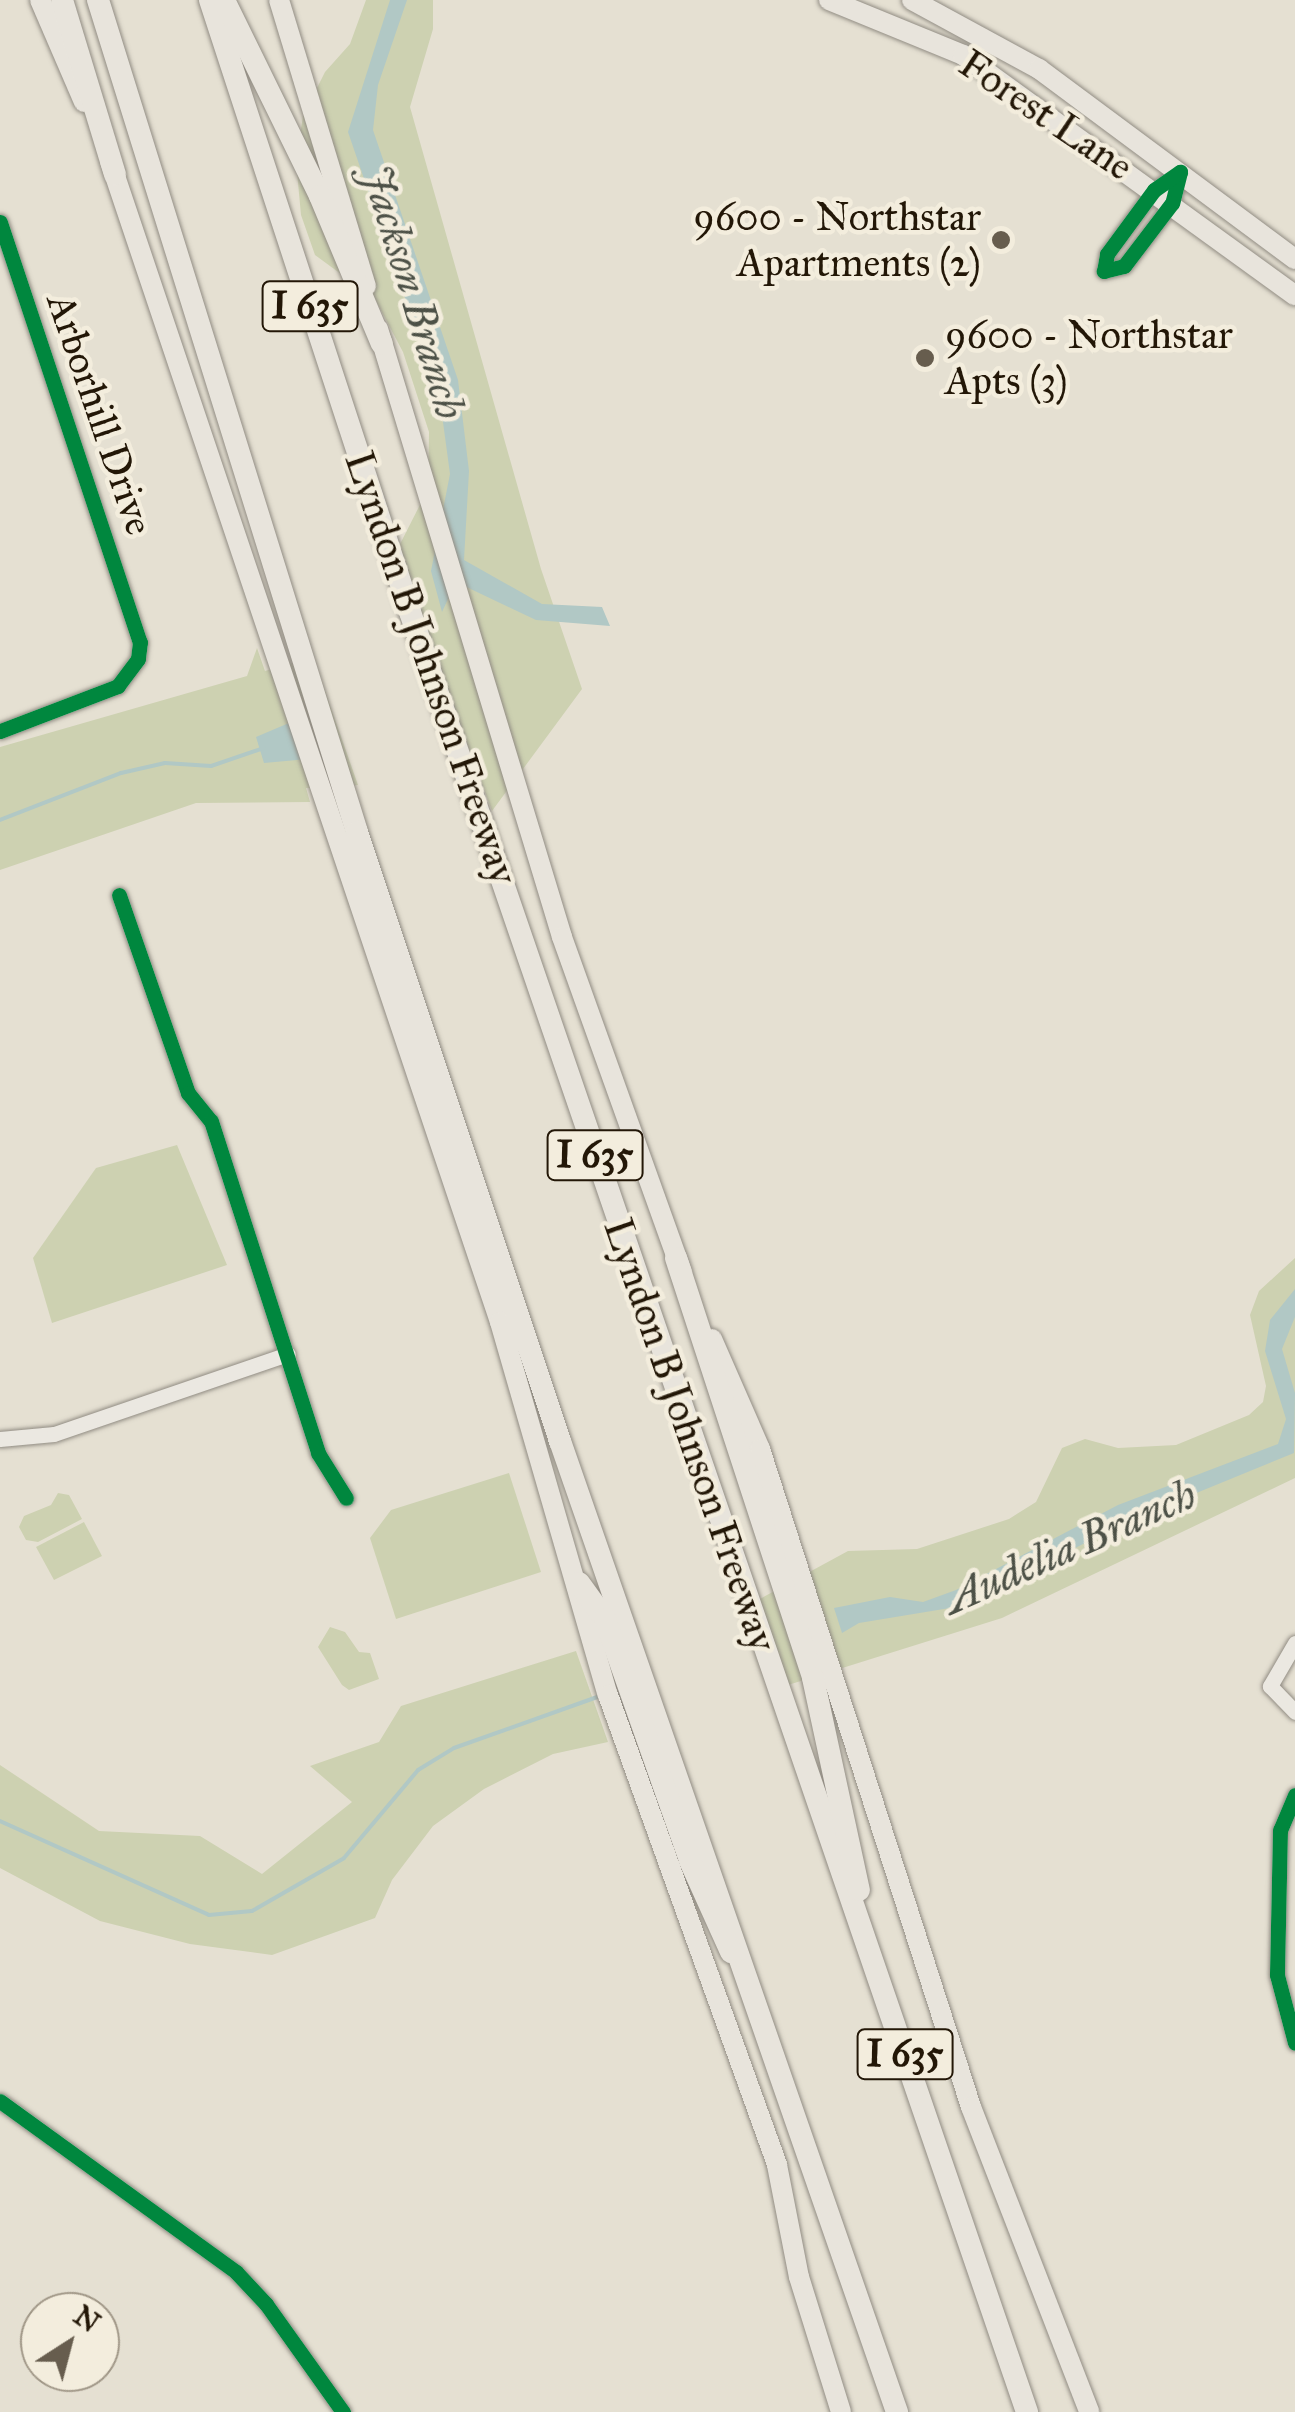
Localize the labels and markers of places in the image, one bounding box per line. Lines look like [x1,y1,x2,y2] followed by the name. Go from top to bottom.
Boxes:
[693,193,981,287] place label: 9600 - Northstar Apartments (2)
[990,229,1012,251] marker: 9600 - Northstar Apartments (2)
[945,311,1233,405] place label: 9600 - Northstar Apts (3)
[914,347,936,369] marker: 9600 - Northstar Apts (3)

